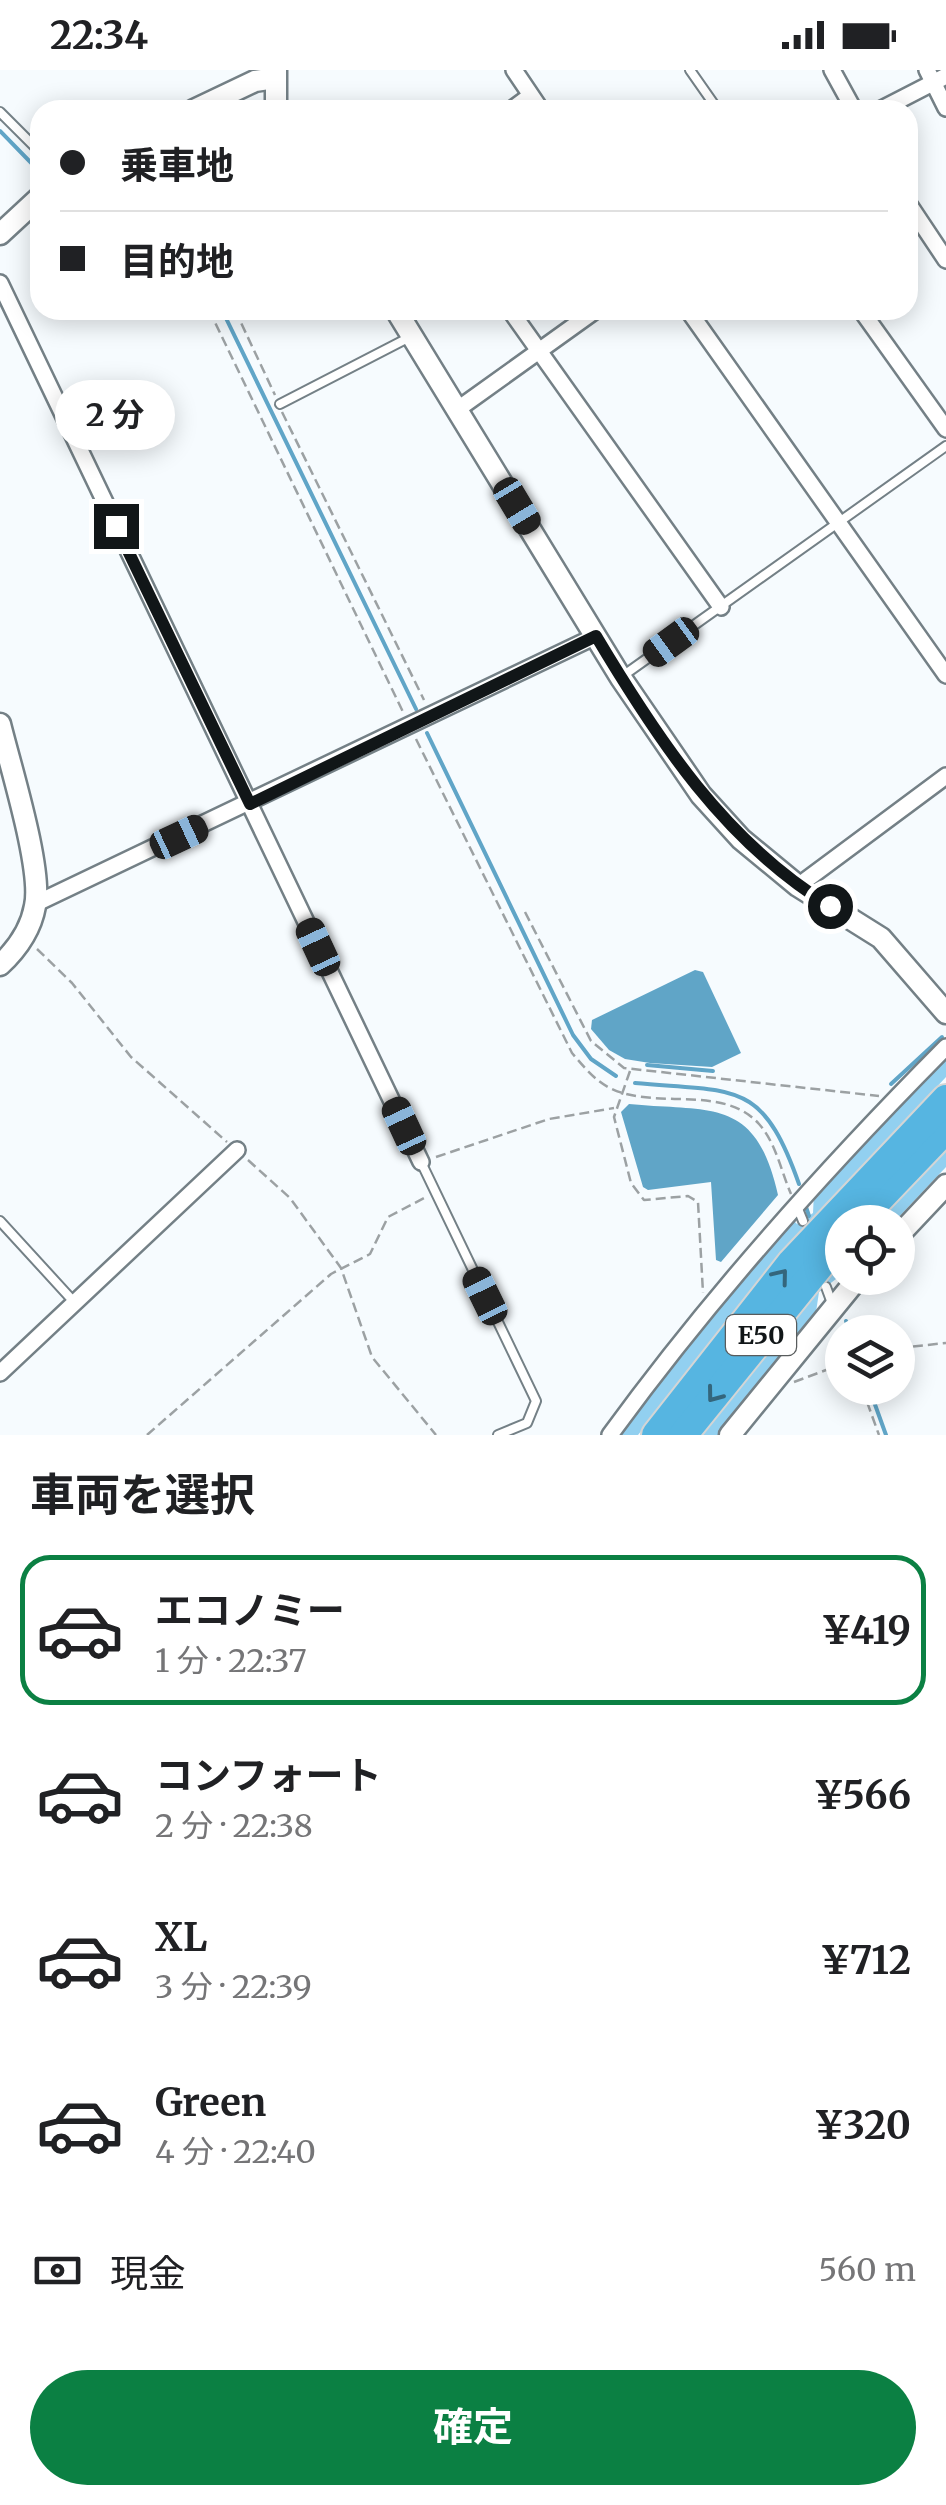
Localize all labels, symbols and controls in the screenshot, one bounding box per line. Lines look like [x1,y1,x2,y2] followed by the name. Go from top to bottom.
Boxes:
[50,12,148,59] text: 22:34
[120,142,234,189] text: 乗車地
[120,238,234,285] text: 目的地
[56,381,176,451] callout: 2 分
[86,395,144,435] text: 2 分
[489,473,545,539] car
[94,504,139,549] route end
[638,612,704,672] car
[145,811,213,863] car
[808,884,853,929] route start
[292,913,344,981] car
[378,1092,430,1160] car
[825,1205,915,1405] map controls
[825,1205,915,1295] button: locate
[458,1262,512,1330] car
[769,1269,787,1287] one-way arrow
[726,1315,796,1355] road number: E50
[825,1315,915,1405] button: layers
[708,1383,725,1401] one-way arrow
[30,1467,255,1523] text: 車両を選択
[35,1585,125,1675] icon: car
[155,1587,345,1634] text: エコノミー
[821,1607,911,1654] text: ¥419
[155,1641,307,1681] text: 1 分 · 22:37
[35,1750,125,1840] icon: car
[155,1752,382,1799] text: コンフォート
[814,1772,911,1819] text: ¥566
[155,1806,313,1846] text: 2 分 · 22:38
[155,1914,207,1961] text: XL
[35,1915,125,2005] icon: car
[820,1937,911,1984] text: ¥712
[155,1967,312,2007] text: 3 分 · 22:39
[155,2079,266,2126] text: Green
[35,2080,125,2170] icon: car
[814,2102,911,2149] text: ¥320
[155,2132,316,2172] text: 4 分 · 22:40
[30,2243,85,2298] icon: cash
[110,2250,186,2297] text: 現金
[819,2250,916,2290] text: 560 m
[30,2370,916,2485] button: 確定

